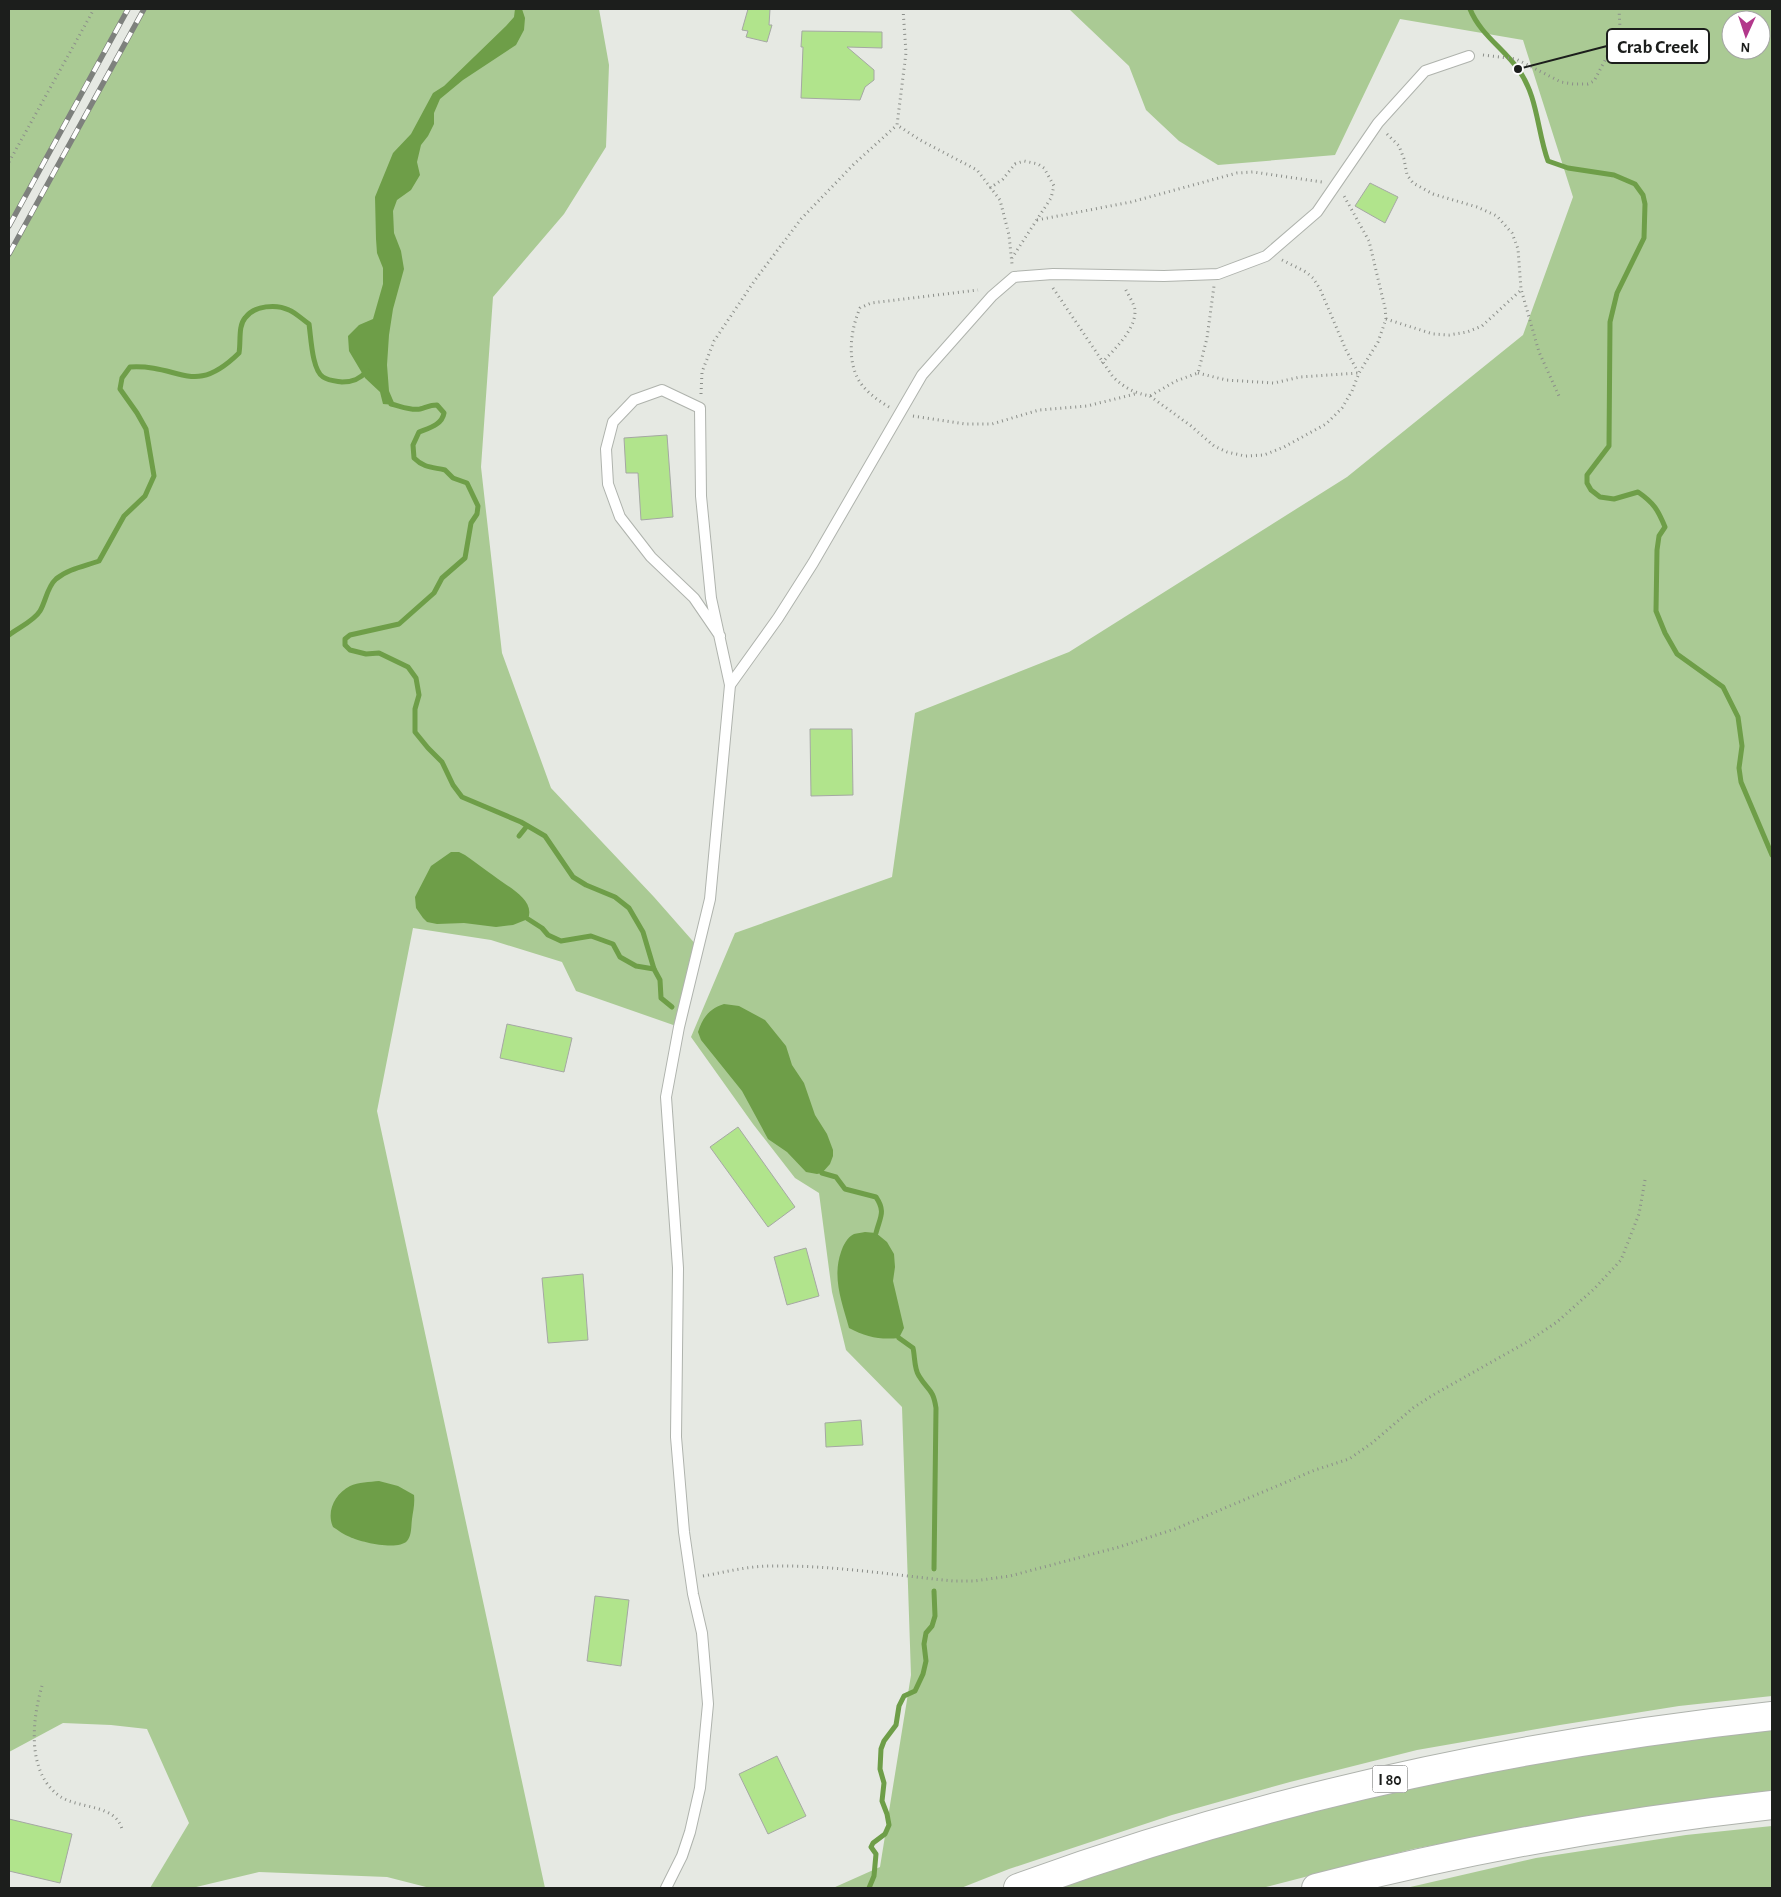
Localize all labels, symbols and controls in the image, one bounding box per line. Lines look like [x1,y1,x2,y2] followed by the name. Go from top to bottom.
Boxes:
[1721,10,1771,60] north arrow
[1607,29,1709,63] callout: Crab Creek
[1617,38,1699,57] text: Crab Creek
[1740,40,1751,54] text: N
[1372,1766,1408,1792] road number: I 80

